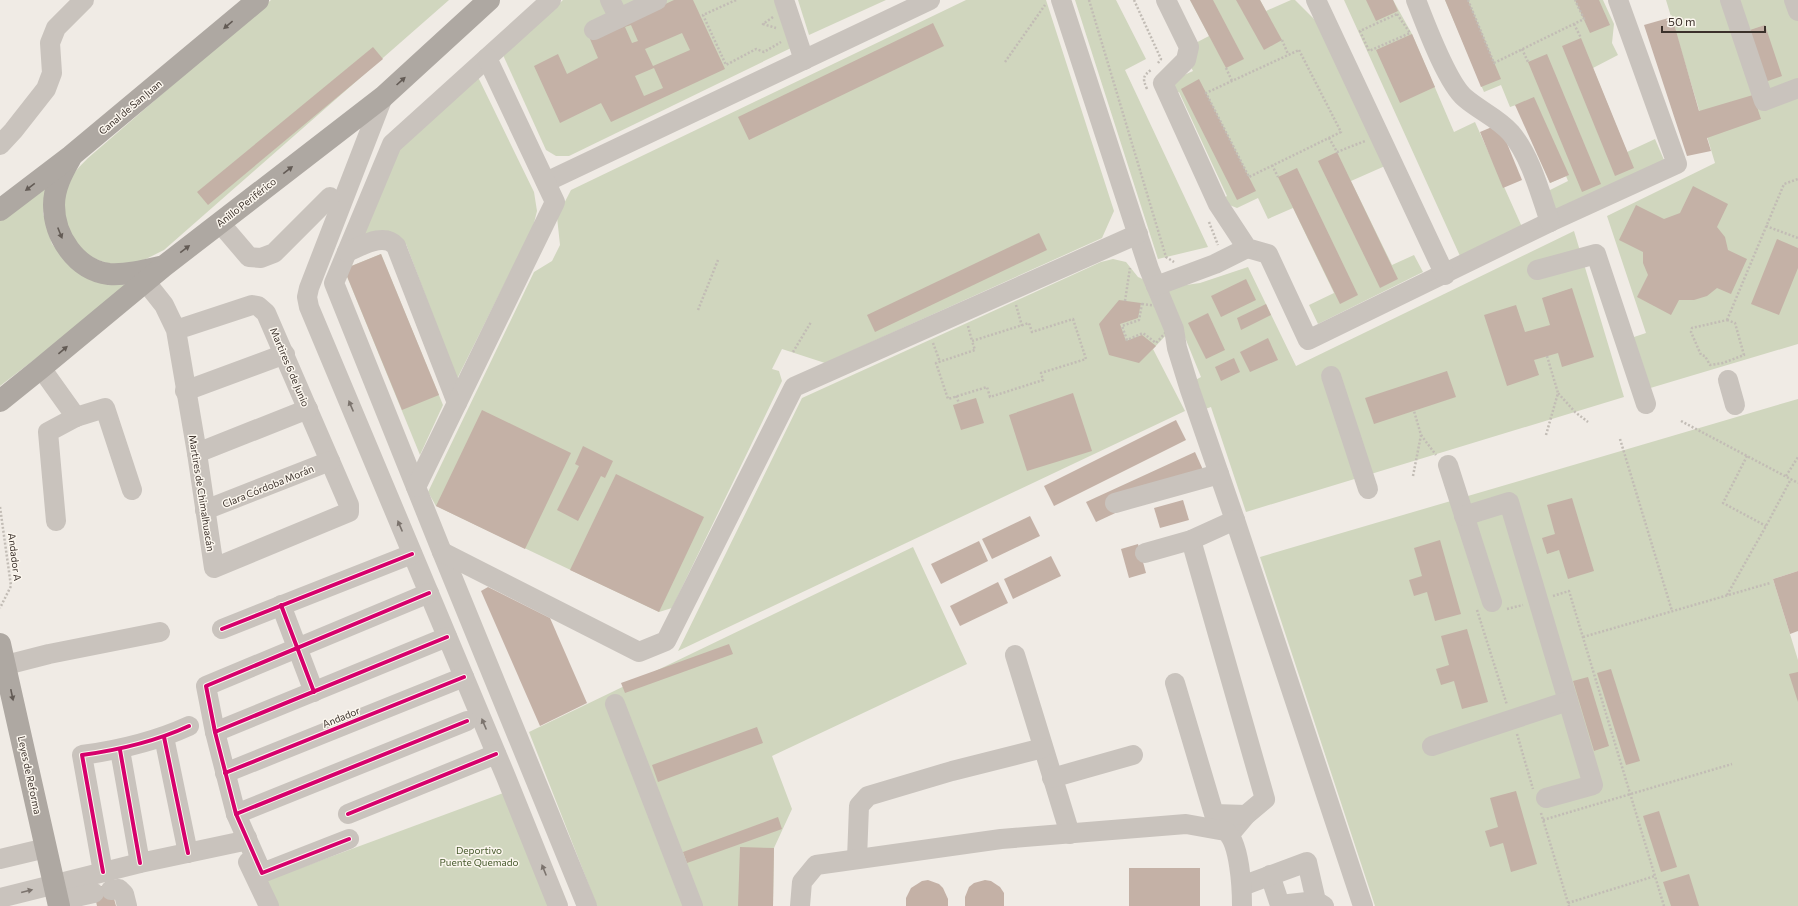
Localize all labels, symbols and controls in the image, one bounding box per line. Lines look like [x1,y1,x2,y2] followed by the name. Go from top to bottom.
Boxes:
[1662,8,1765,34] scale bar
[1668,14,1696,28] text: 50 m
[223,21,233,30] one-way arrow
[396,76,406,85] one-way arrow
[96,77,164,137] street label: Canal de San Juan
[282,166,293,174] one-way arrow
[214,175,278,229] street label: Anillo Periférico
[24,183,35,191] one-way arrow
[57,227,63,239] one-way arrow
[179,245,190,254] one-way arrow
[268,326,312,408] street label: Martires 6 de Junio
[58,346,69,355] one-way arrow
[347,400,353,412] one-way arrow
[187,434,217,552] street label: Martires de Chimalhuacán
[221,462,315,510] street label: Clara Córdoba Morán
[397,520,403,532] one-way arrow
[6,532,24,582] street label: Andador A
[10,689,16,701] one-way arrow
[320,704,362,730] street label: Andador
[480,717,486,729] one-way arrow
[16,735,44,815] street label: Leyes de Reforma
[440,844,518,868] park label: Deportivo Puente Quemado
[540,863,546,875] one-way arrow
[21,888,33,894] one-way arrow

